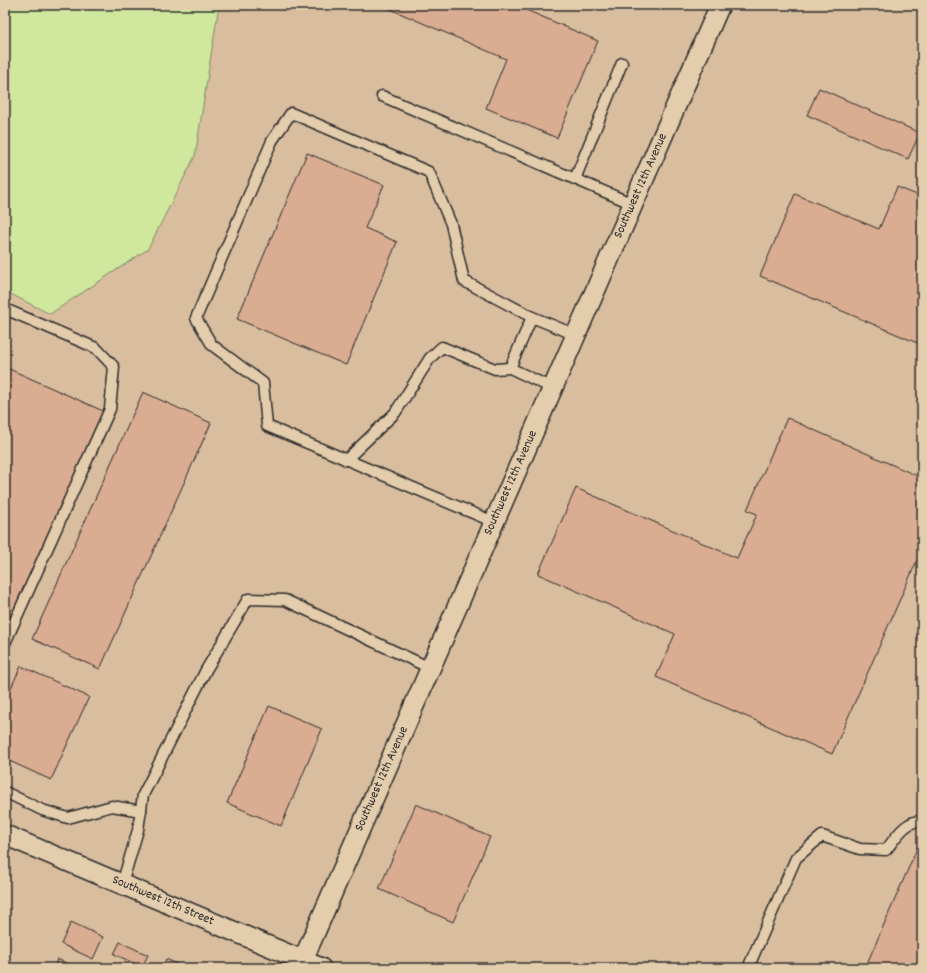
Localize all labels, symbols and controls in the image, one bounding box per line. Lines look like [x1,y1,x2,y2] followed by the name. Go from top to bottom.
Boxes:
[609,130,673,242] street label: Southwest 12th Avenue
[479,427,543,539] street label: Southwest 12th Avenue
[350,723,414,835] street label: Southwest 12th Avenue
[109,871,217,931] street label: Southwest 12th Street

